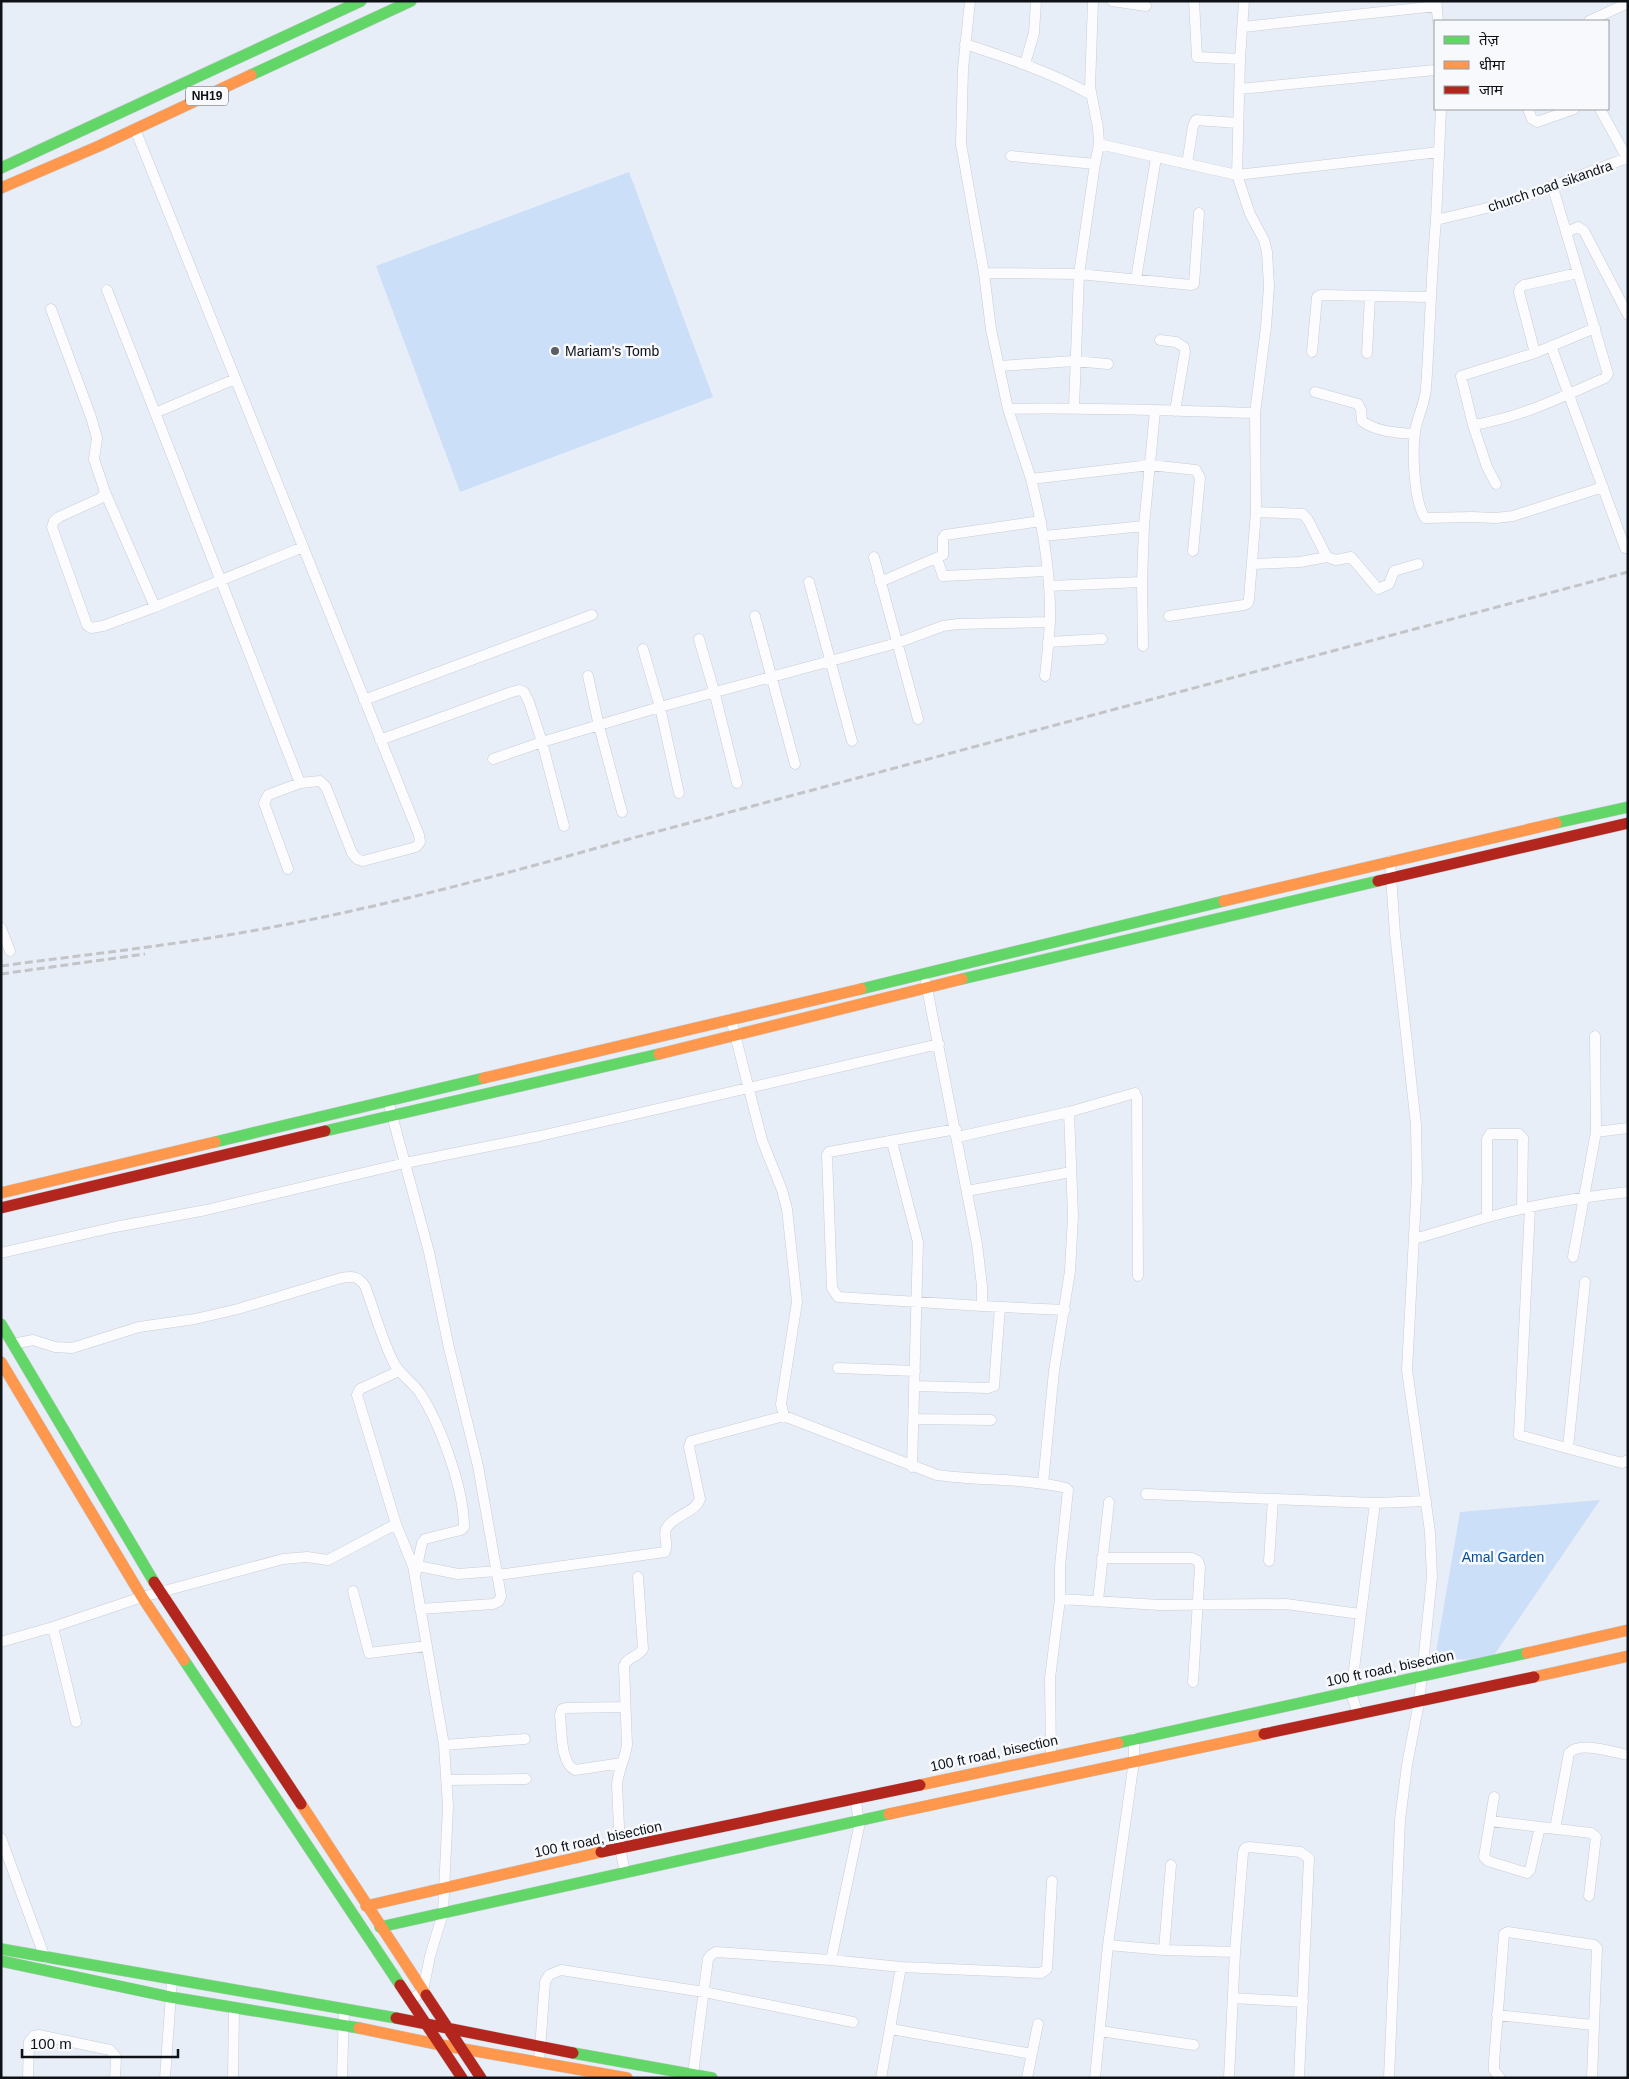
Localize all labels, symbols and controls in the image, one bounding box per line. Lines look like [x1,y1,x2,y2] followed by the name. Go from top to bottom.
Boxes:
[1434,20,1609,110] legend
[1479,31,1500,48] text: तेज़
[1479,56,1506,73] text: धीमा
[1479,81,1504,98] text: जाम
[186,86,228,105] road number: NH19
[1486,157,1615,215] street label: church road sikandra
[565,343,659,359] place label: Mariam's Tomb
[549,345,561,357] marker: Mariam's Tomb
[1462,1549,1544,1565] park label: Amal Garden
[1325,1647,1455,1689] street label: 100 ft road, bisection
[929,1732,1059,1774] street label: 100 ft road, bisection
[533,1818,663,1860] street label: 100 ft road, bisection
[22,2026,179,2058] scale bar
[30,2035,72,2052] text: 100 m

